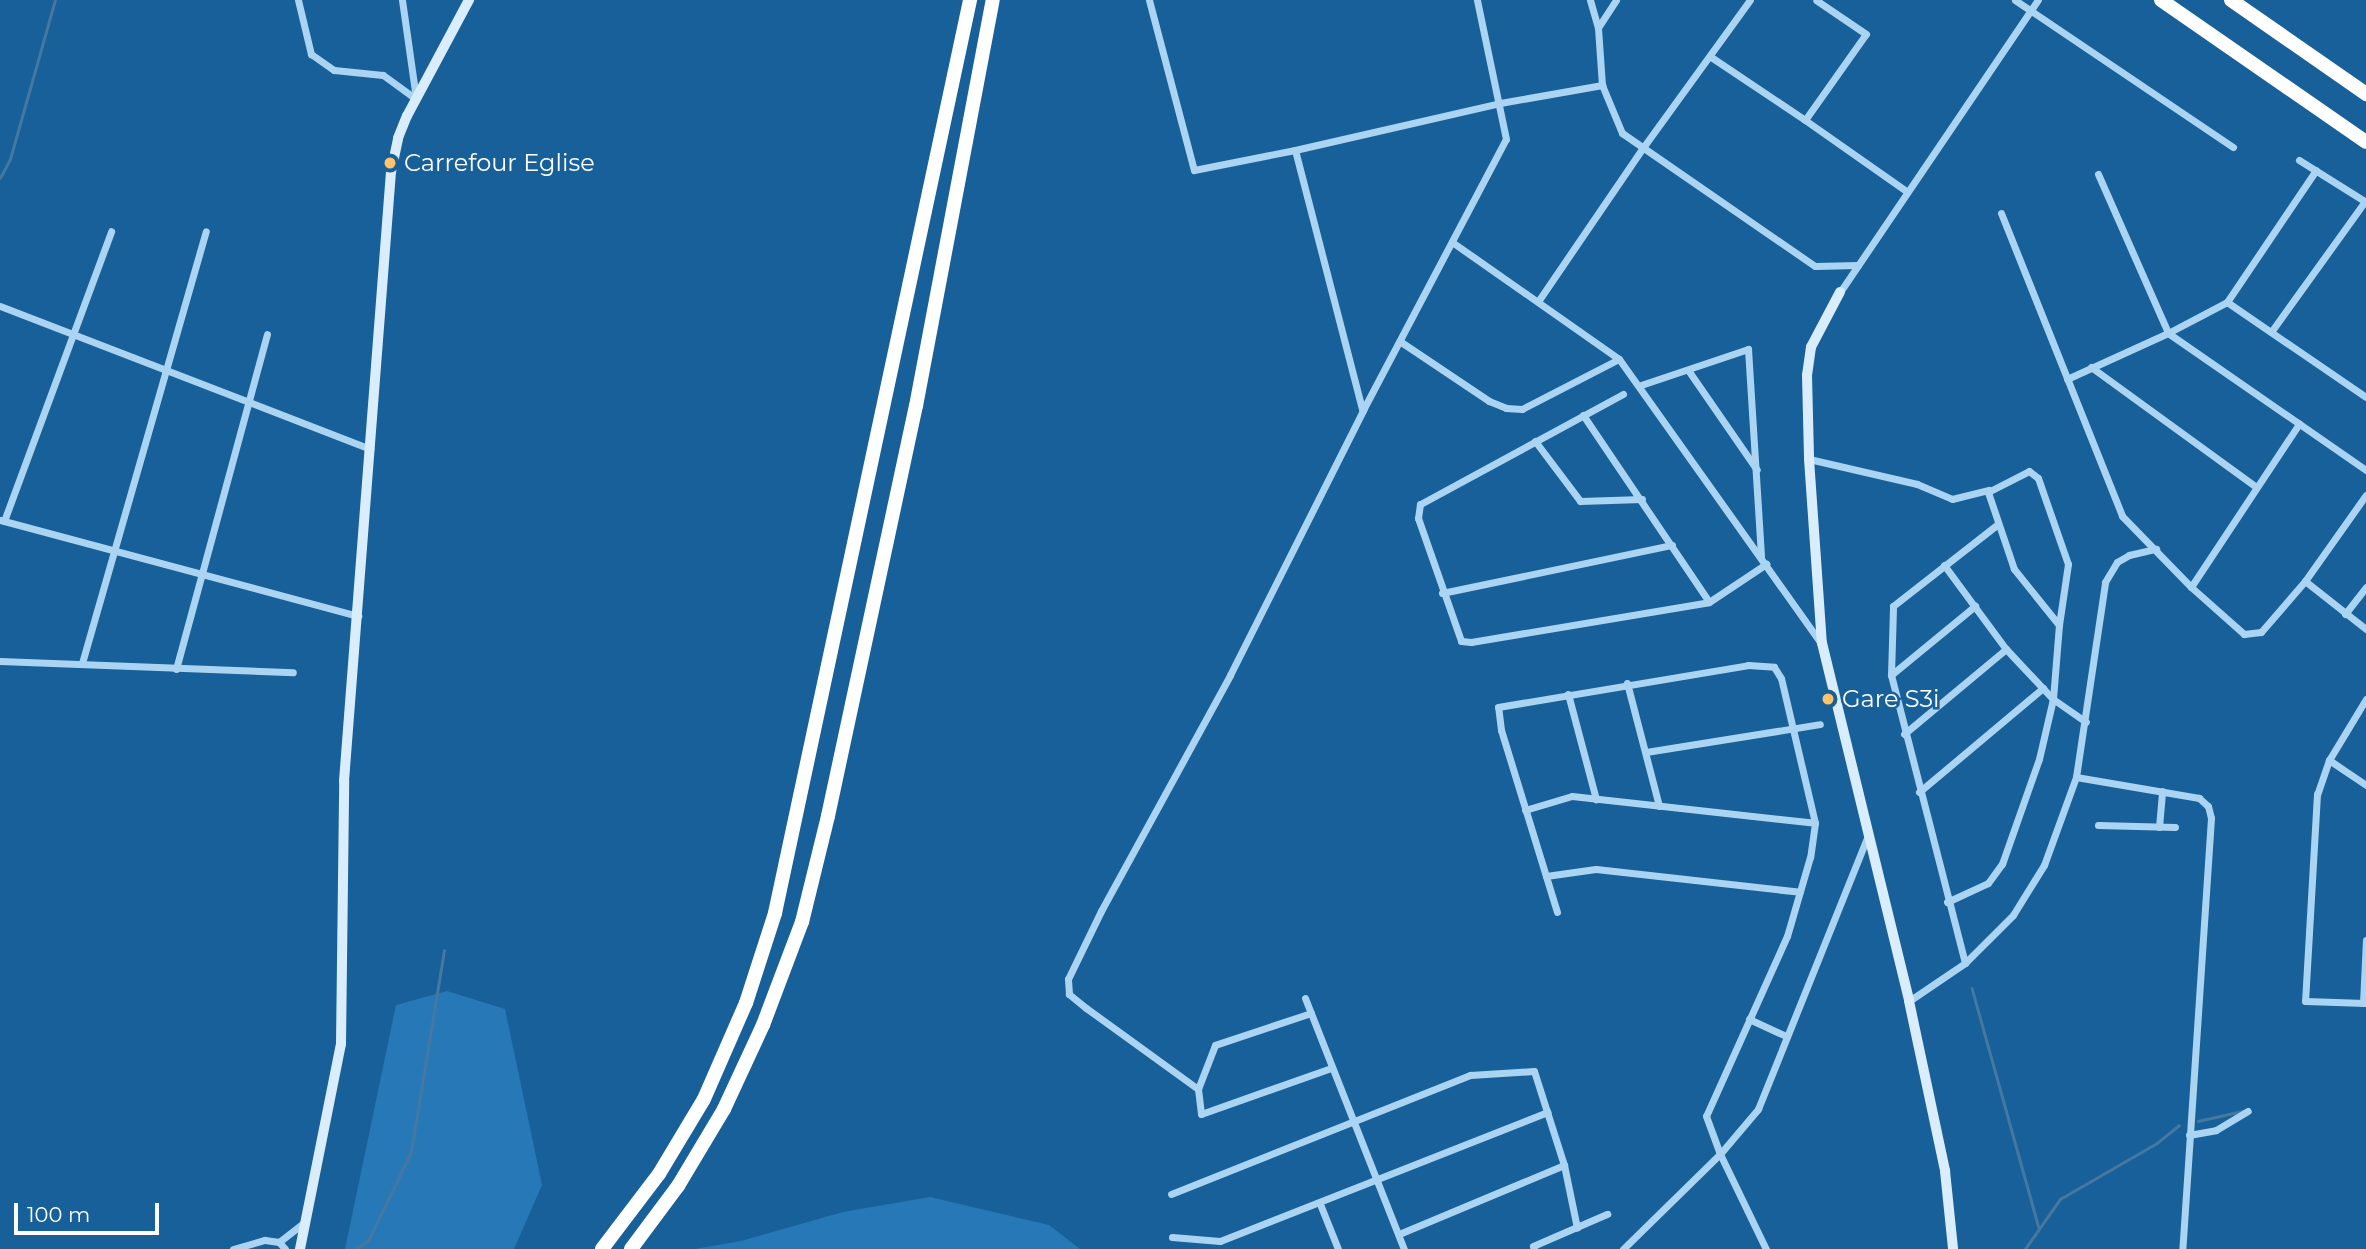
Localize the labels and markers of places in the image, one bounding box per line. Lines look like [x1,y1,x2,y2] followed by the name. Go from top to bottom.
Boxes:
[404,149,595,177] place label: Carrefour Eglise
[382,155,398,171] marker: Carrefour Eglise
[1842,685,1939,713] place label: Gare S3i
[1820,691,1836,707] marker: Gare S3i

